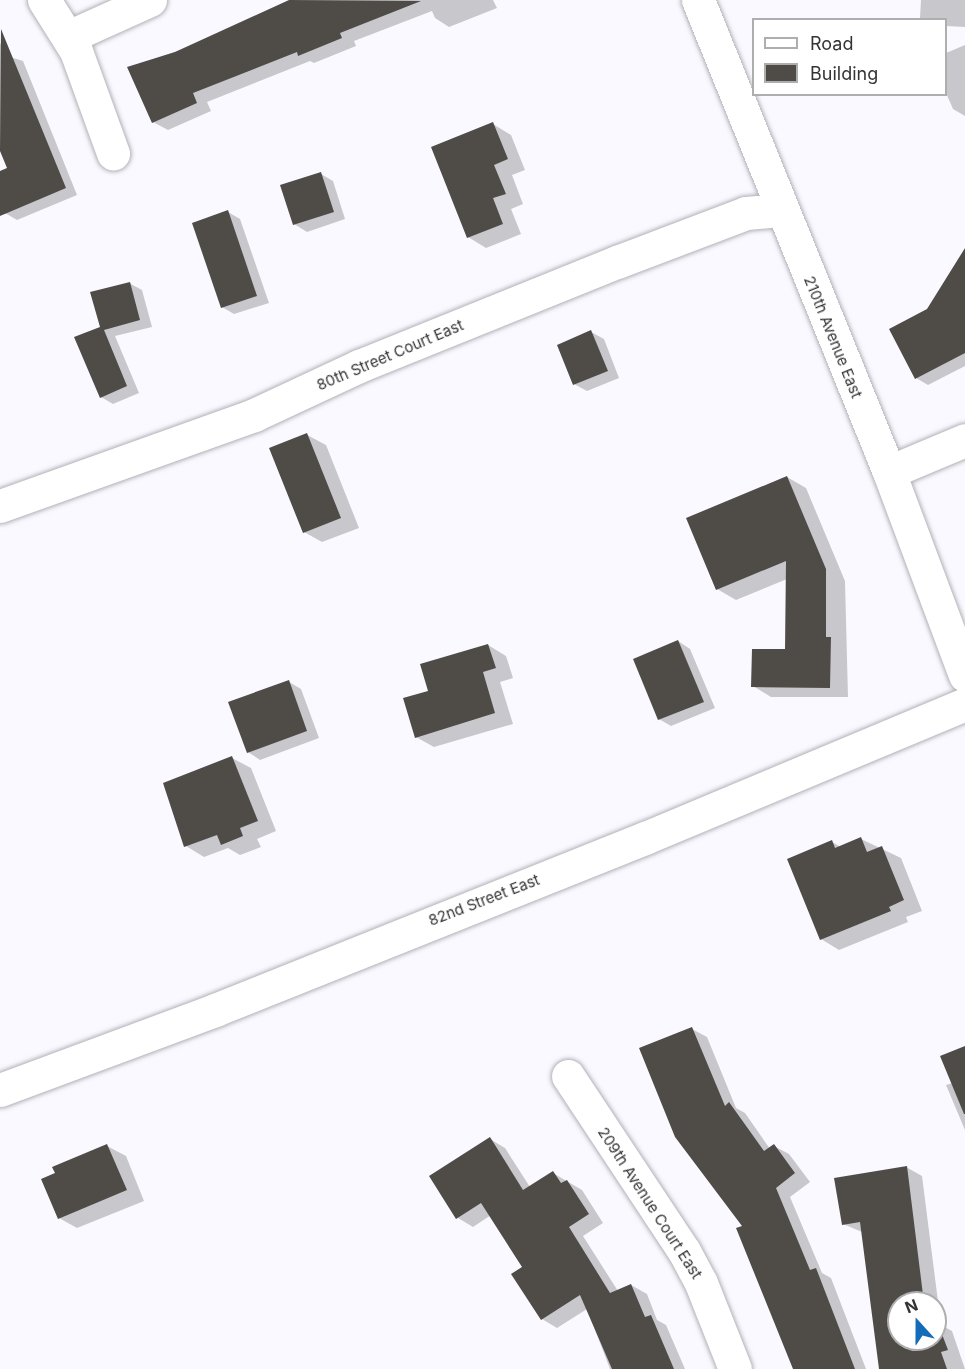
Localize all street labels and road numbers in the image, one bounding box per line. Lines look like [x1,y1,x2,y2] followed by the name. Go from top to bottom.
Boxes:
[800,273,866,401] street label: 210th Avenue East
[314,316,466,394] street label: 80th Street Court East
[426,871,542,929] street label: 82nd Street East
[594,1124,706,1282] street label: 209th Avenue Court East

